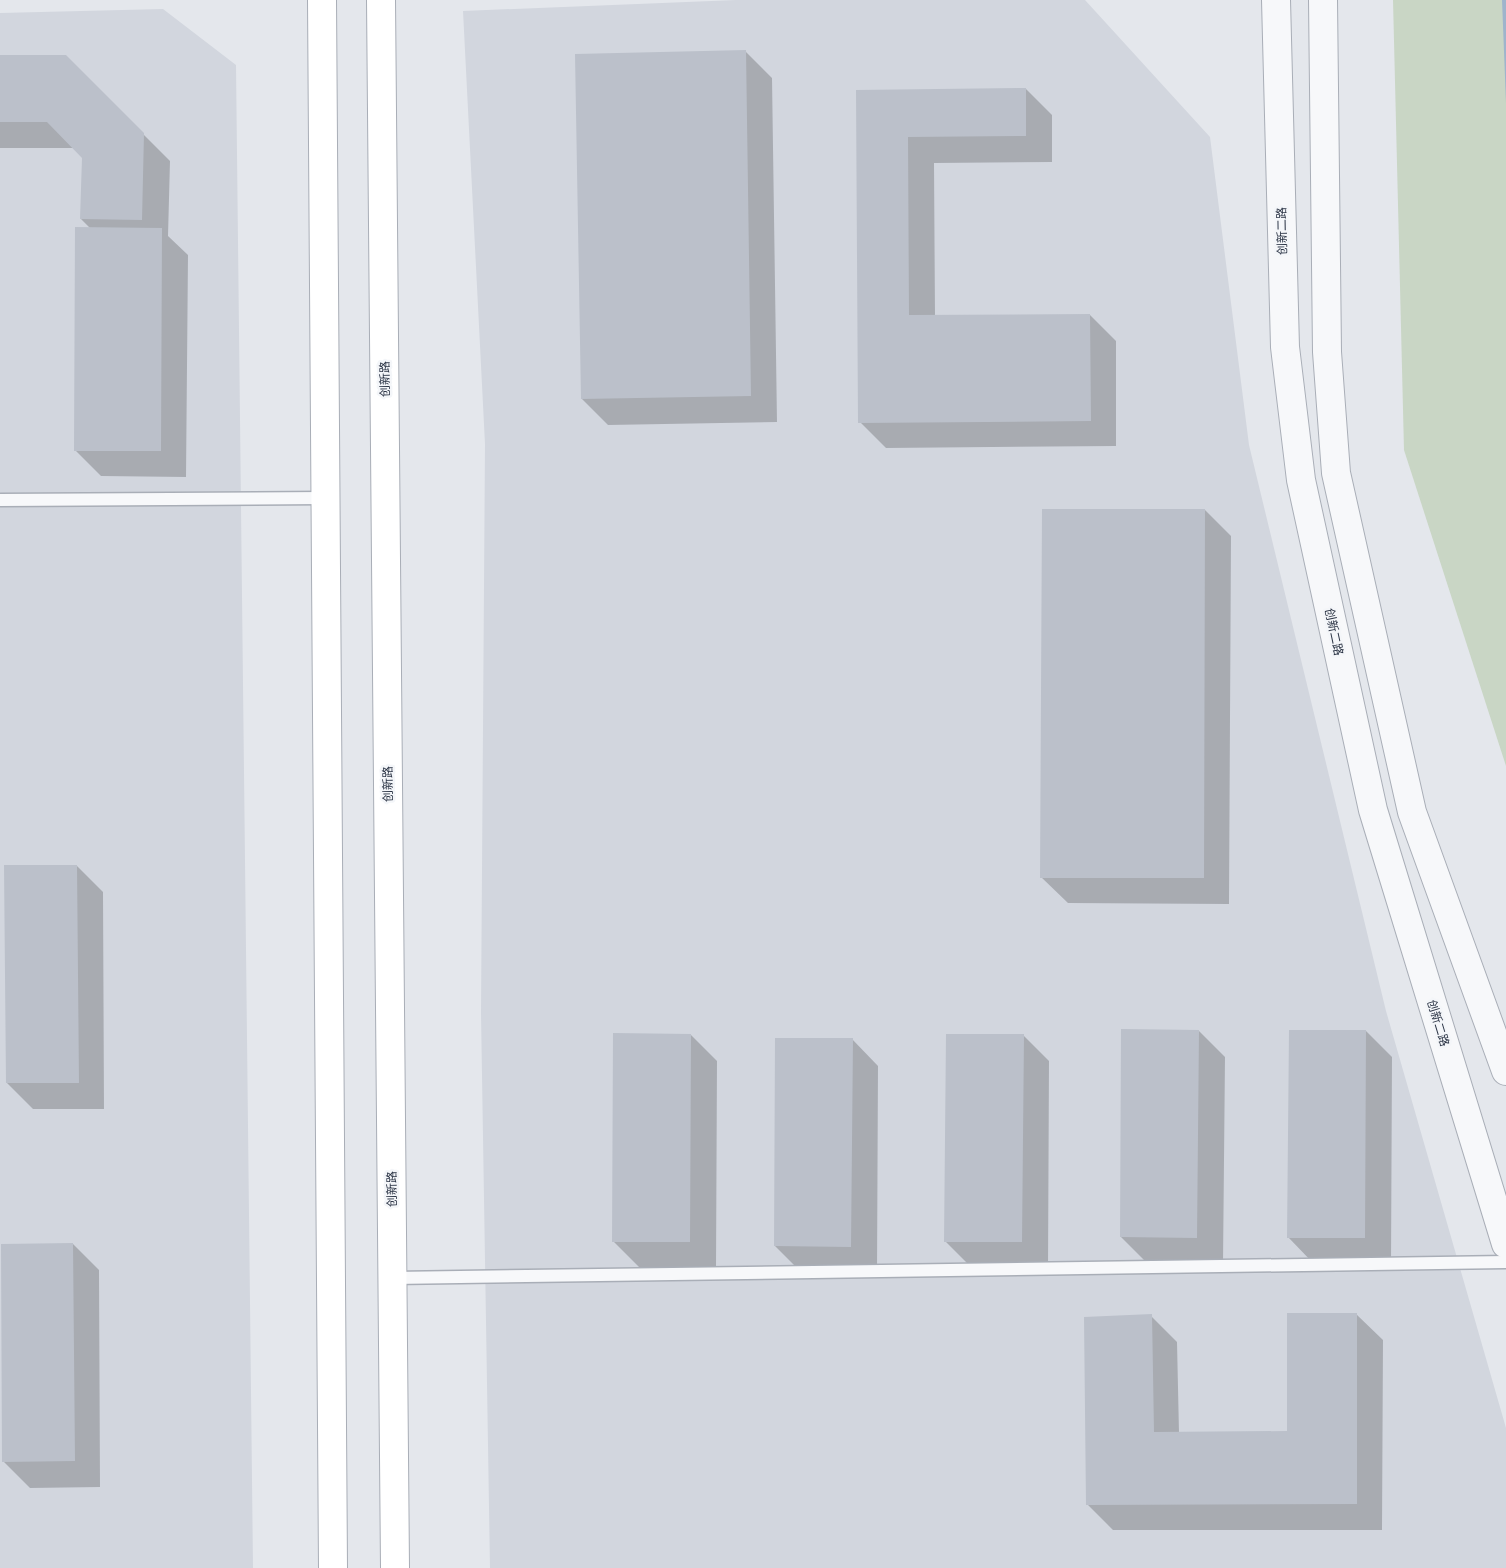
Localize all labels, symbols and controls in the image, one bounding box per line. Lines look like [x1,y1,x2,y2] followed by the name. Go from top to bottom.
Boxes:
[1272,207,1291,255] street label: 创新二路
[375,361,394,397] street label: 创新路
[1320,606,1349,657] street label: 创新二路
[378,766,397,802] street label: 创新路
[1422,997,1455,1049] street label: 创新二路
[382,1171,401,1207] street label: 创新路

